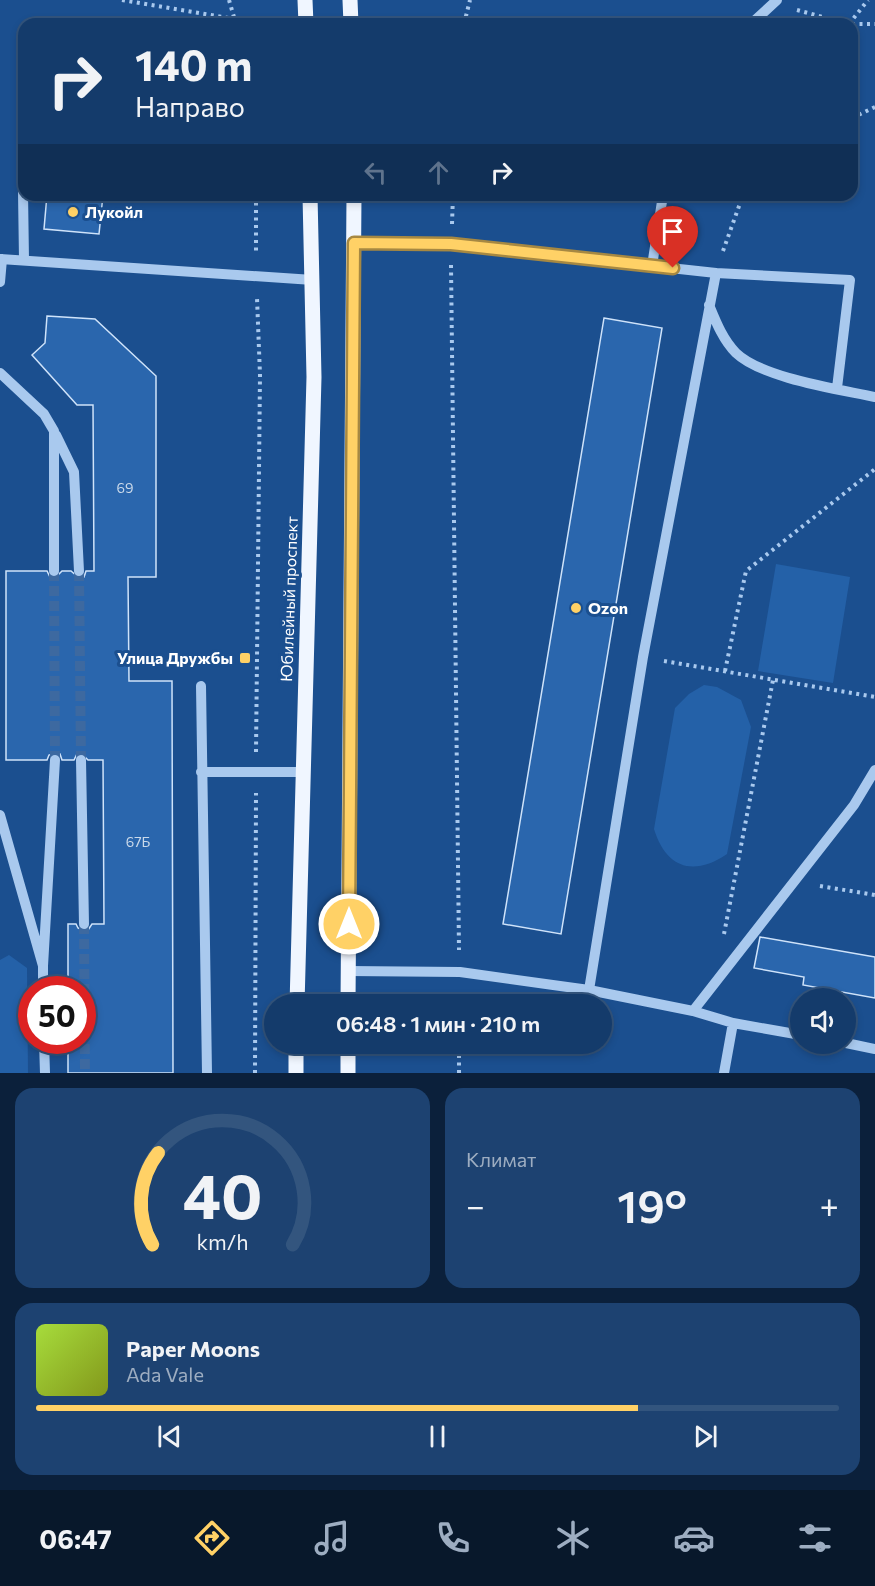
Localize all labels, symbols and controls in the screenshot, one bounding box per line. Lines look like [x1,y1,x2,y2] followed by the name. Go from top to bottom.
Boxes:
[135,38,252,90] text: 140 m
[36,42,114,120] icon: right
[135,90,245,123] text: Направо
[359,156,392,189] icon: left
[422,156,455,189] icon: ahead
[485,156,518,189] icon: right
[85,202,143,221] place label: Лукойл
[66,205,80,219] marker: Лукойл
[647,206,698,268] pin
[656,215,689,248] icon: arrive
[117,479,133,496] house number: 69
[276,515,301,682] street label: Юбилейный проспект
[588,598,628,617] place label: Ozon
[569,601,583,615] marker: Ozon
[117,648,233,667] place label: Улица Дружбы
[238,651,252,665] marker: Улица Дружбы
[126,833,151,850] house number: 67Б
[317,892,381,956] position arrow
[18,976,96,1054] speed limit sign: 50
[790,988,856,1054] map controls
[790,988,856,1054] button: sound
[336,1010,540,1037] text: 06:48 · 1 мин · 210 m
[466,1147,536,1171] text: Климат
[183,1156,262,1232] text: 40
[617,1177,687,1232] text: 19°
[466,1184,485,1225] text: −
[820,1184,839,1225] text: +
[196,1228,249,1254] text: km/h
[126,1335,260,1362] text: Paper Moons
[126,1362,204,1386] text: Ada Vale
[153,1420,186,1453] icon: previous
[421,1420,454,1453] icon: pause
[689,1420,722,1453] icon: next
[191,1517,233,1559] icon: directions
[311,1517,353,1559] icon: music
[432,1517,474,1559] icon: phone
[552,1517,594,1559] icon: climate
[673,1517,715,1559] icon: car
[794,1517,836,1559] icon: filters
[39,1522,112,1555] text: 06:47

